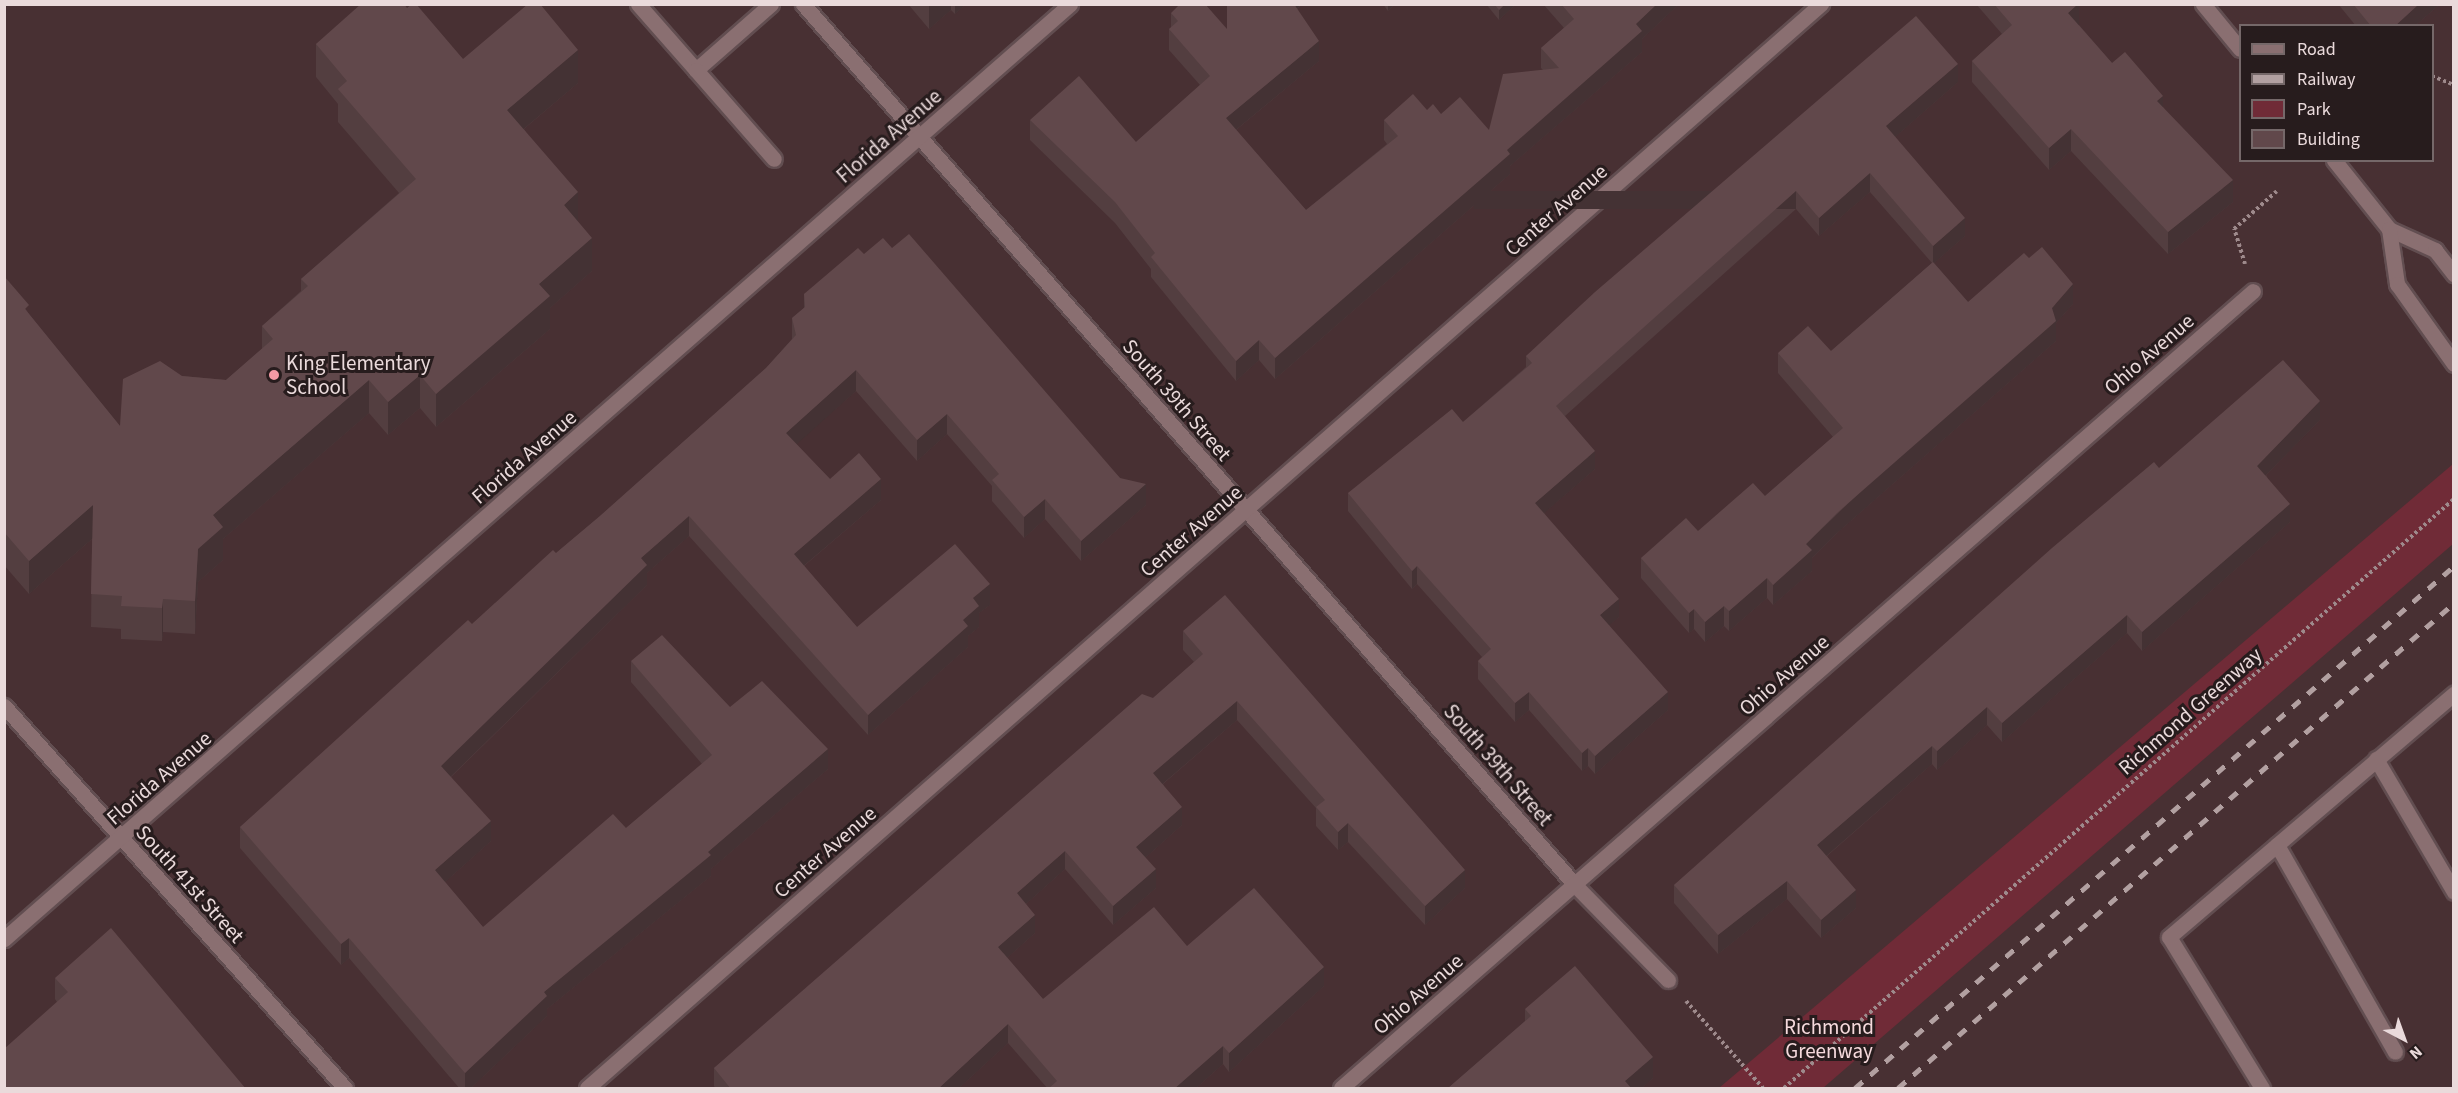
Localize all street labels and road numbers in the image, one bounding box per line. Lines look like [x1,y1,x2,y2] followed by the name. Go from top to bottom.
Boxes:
[831,84,947,188] street label: Florida Avenue
[1500,159,1612,261] street label: Center Avenue
[2099,308,2199,400] street label: Ohio Avenue
[1117,334,1237,466] street label: South 39th Street
[466,405,582,509] street label: Florida Avenue
[1135,480,1247,582] street label: Center Avenue
[1734,629,1834,721] street label: Ohio Avenue
[2113,642,2267,780] street label: Richmond Greenway
[1438,699,1558,831] street label: South 39th Street
[101,726,217,830] street label: Florida Avenue
[769,801,881,903] street label: Center Avenue
[130,820,250,948] street label: South 41st Street
[1368,948,1468,1040] street label: Ohio Avenue

